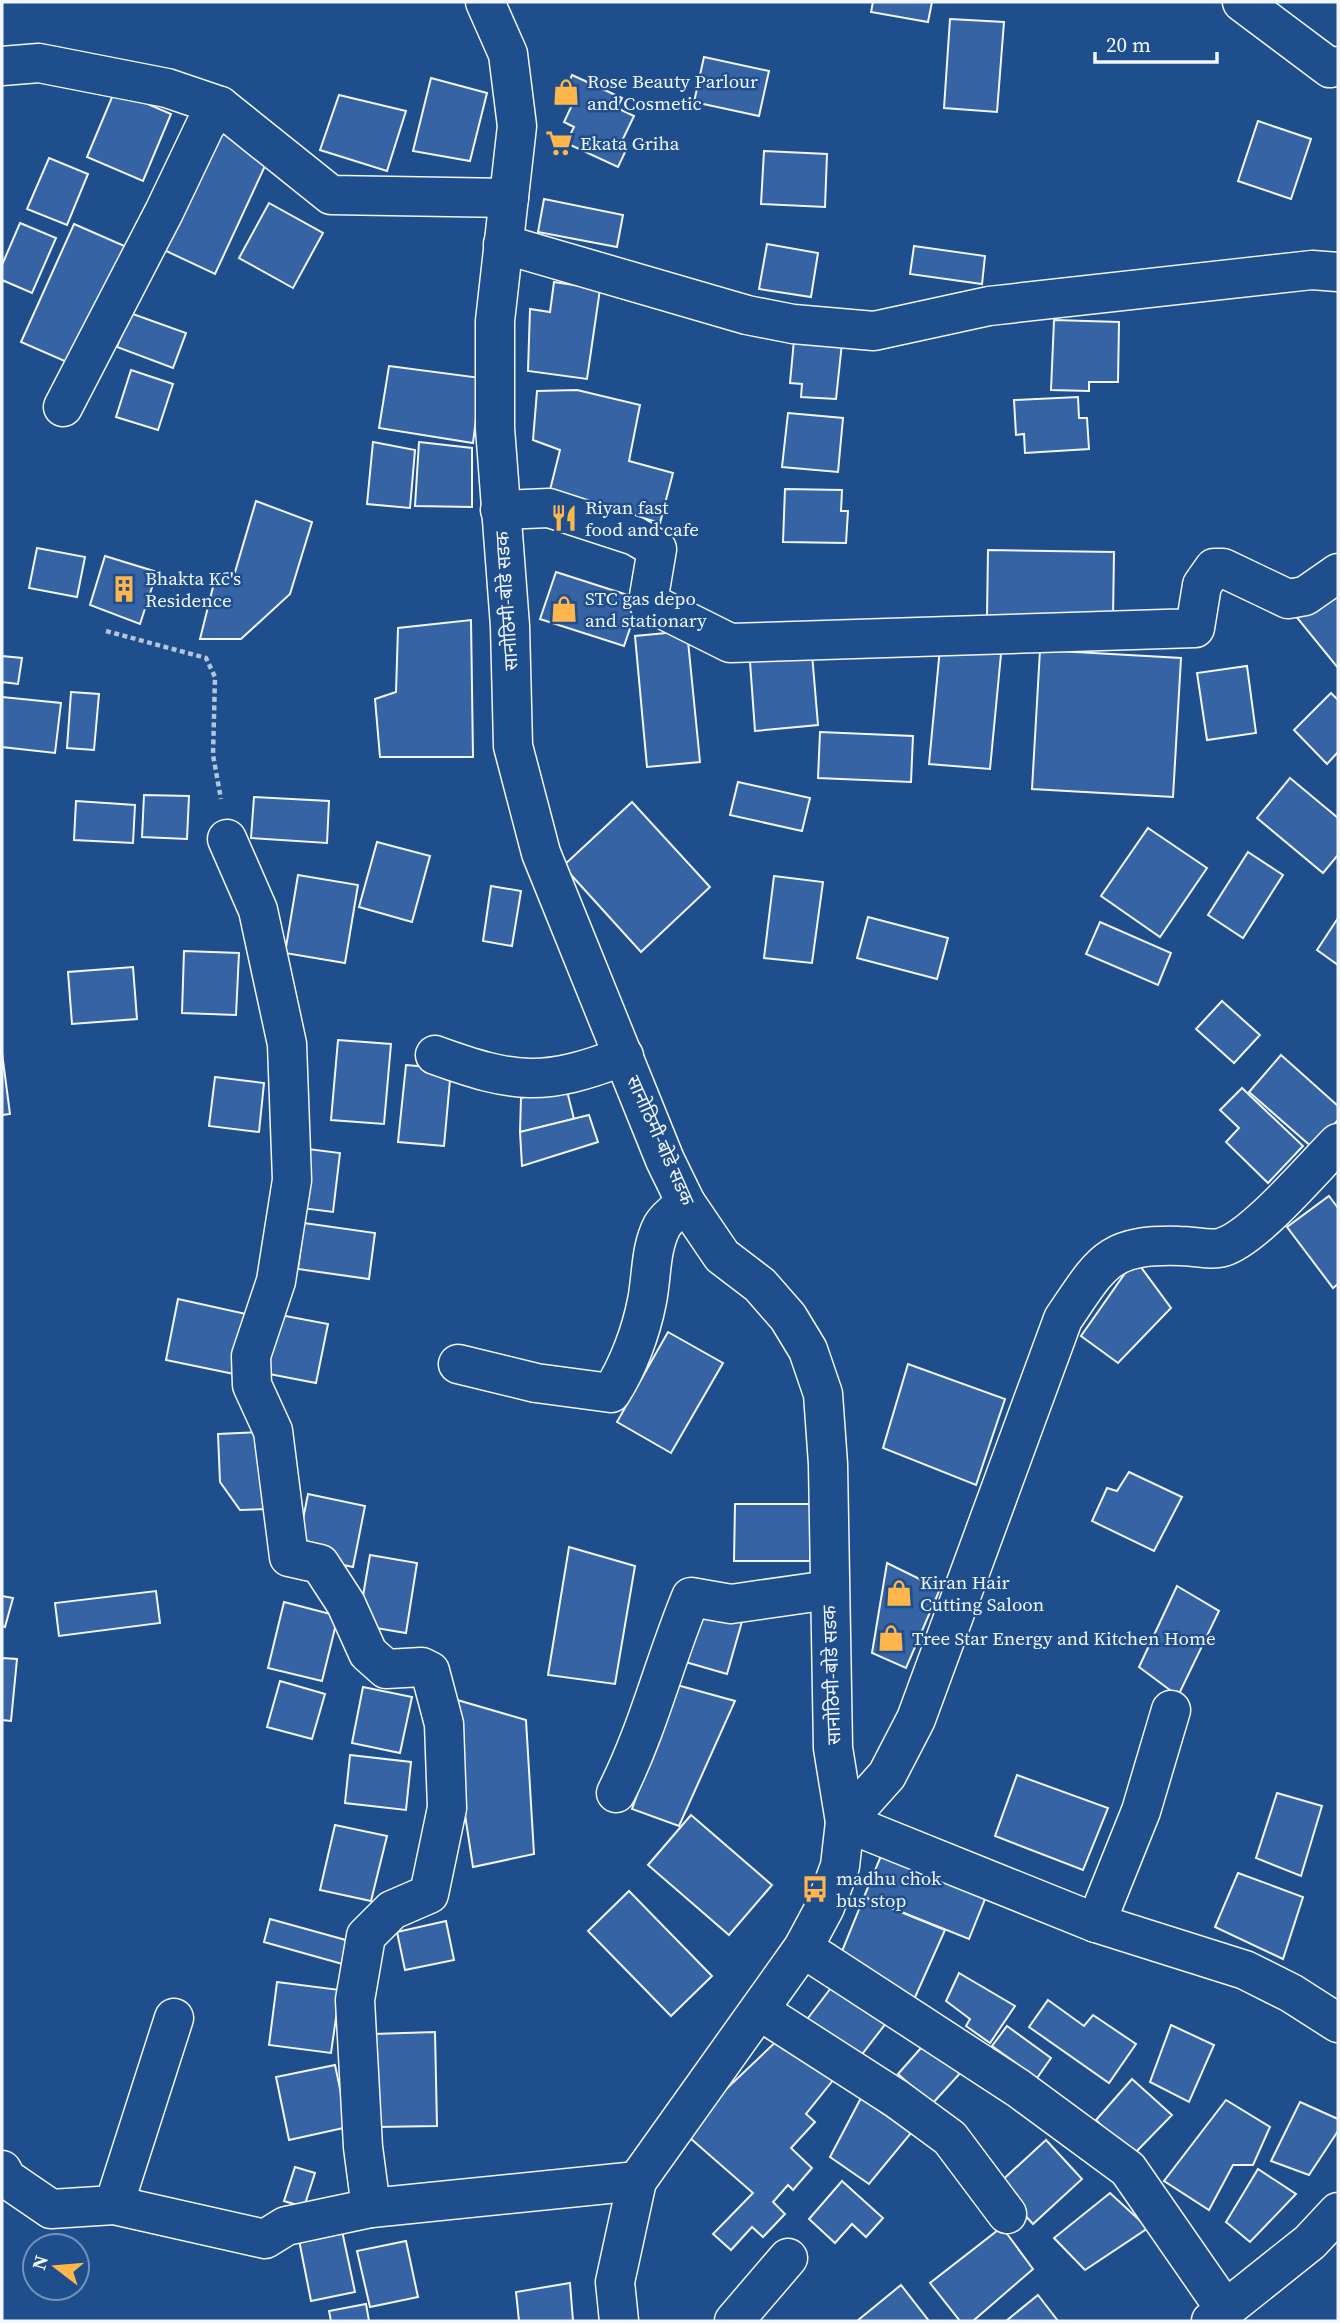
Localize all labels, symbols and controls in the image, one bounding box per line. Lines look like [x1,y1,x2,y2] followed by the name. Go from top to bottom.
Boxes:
[1095,21,1218,65] scale bar
[1106,30,1151,59] text: 20 m
[587,68,758,116] place label: Rose Beauty Parlour and Cosmetic
[551,77,581,107] shop icon: Rose Beauty Parlour and Cosmetic
[544,128,574,158] supermarket icon: Ekata Griha
[580,130,680,156] place label: Ekata Griha
[585,494,699,542] place label: Riyan fast food and cafe
[549,503,579,533] restaurant icon: Riyan fast food and cafe
[488,530,524,671] street label: सानोठिमी-बोडे सडक
[145,565,241,613] place label: Bhakta Kc's Residence
[109,574,139,604] building icon: Bhakta Kc's Residence
[585,585,707,633] place label: STC gas depo and stationary
[549,594,579,624] shop icon: STC gas depo and stationary
[621,1071,701,1209] street label: सानोठिमी-बोडे सडक
[920,1569,1044,1617] place label: Kiran Hair Cutting Saloon
[884,1578,914,1608] shop icon: Kiran Hair Cutting Saloon
[816,1605,846,1745] street label: सानोठिमी-बोडे सडक
[876,1623,906,1653] shop icon: Tree Star Energy and Kitchen Home
[912,1625,1216,1651] place label: Tree Star Energy and Kitchen Home
[836,1865,942,1913] place label: madhu chok bus stop
[800,1874,830,1904] bus stop icon: madhu chok bus stop
[21,2232,91,2302] north arrow
[25,2252,54,2273] text: N

